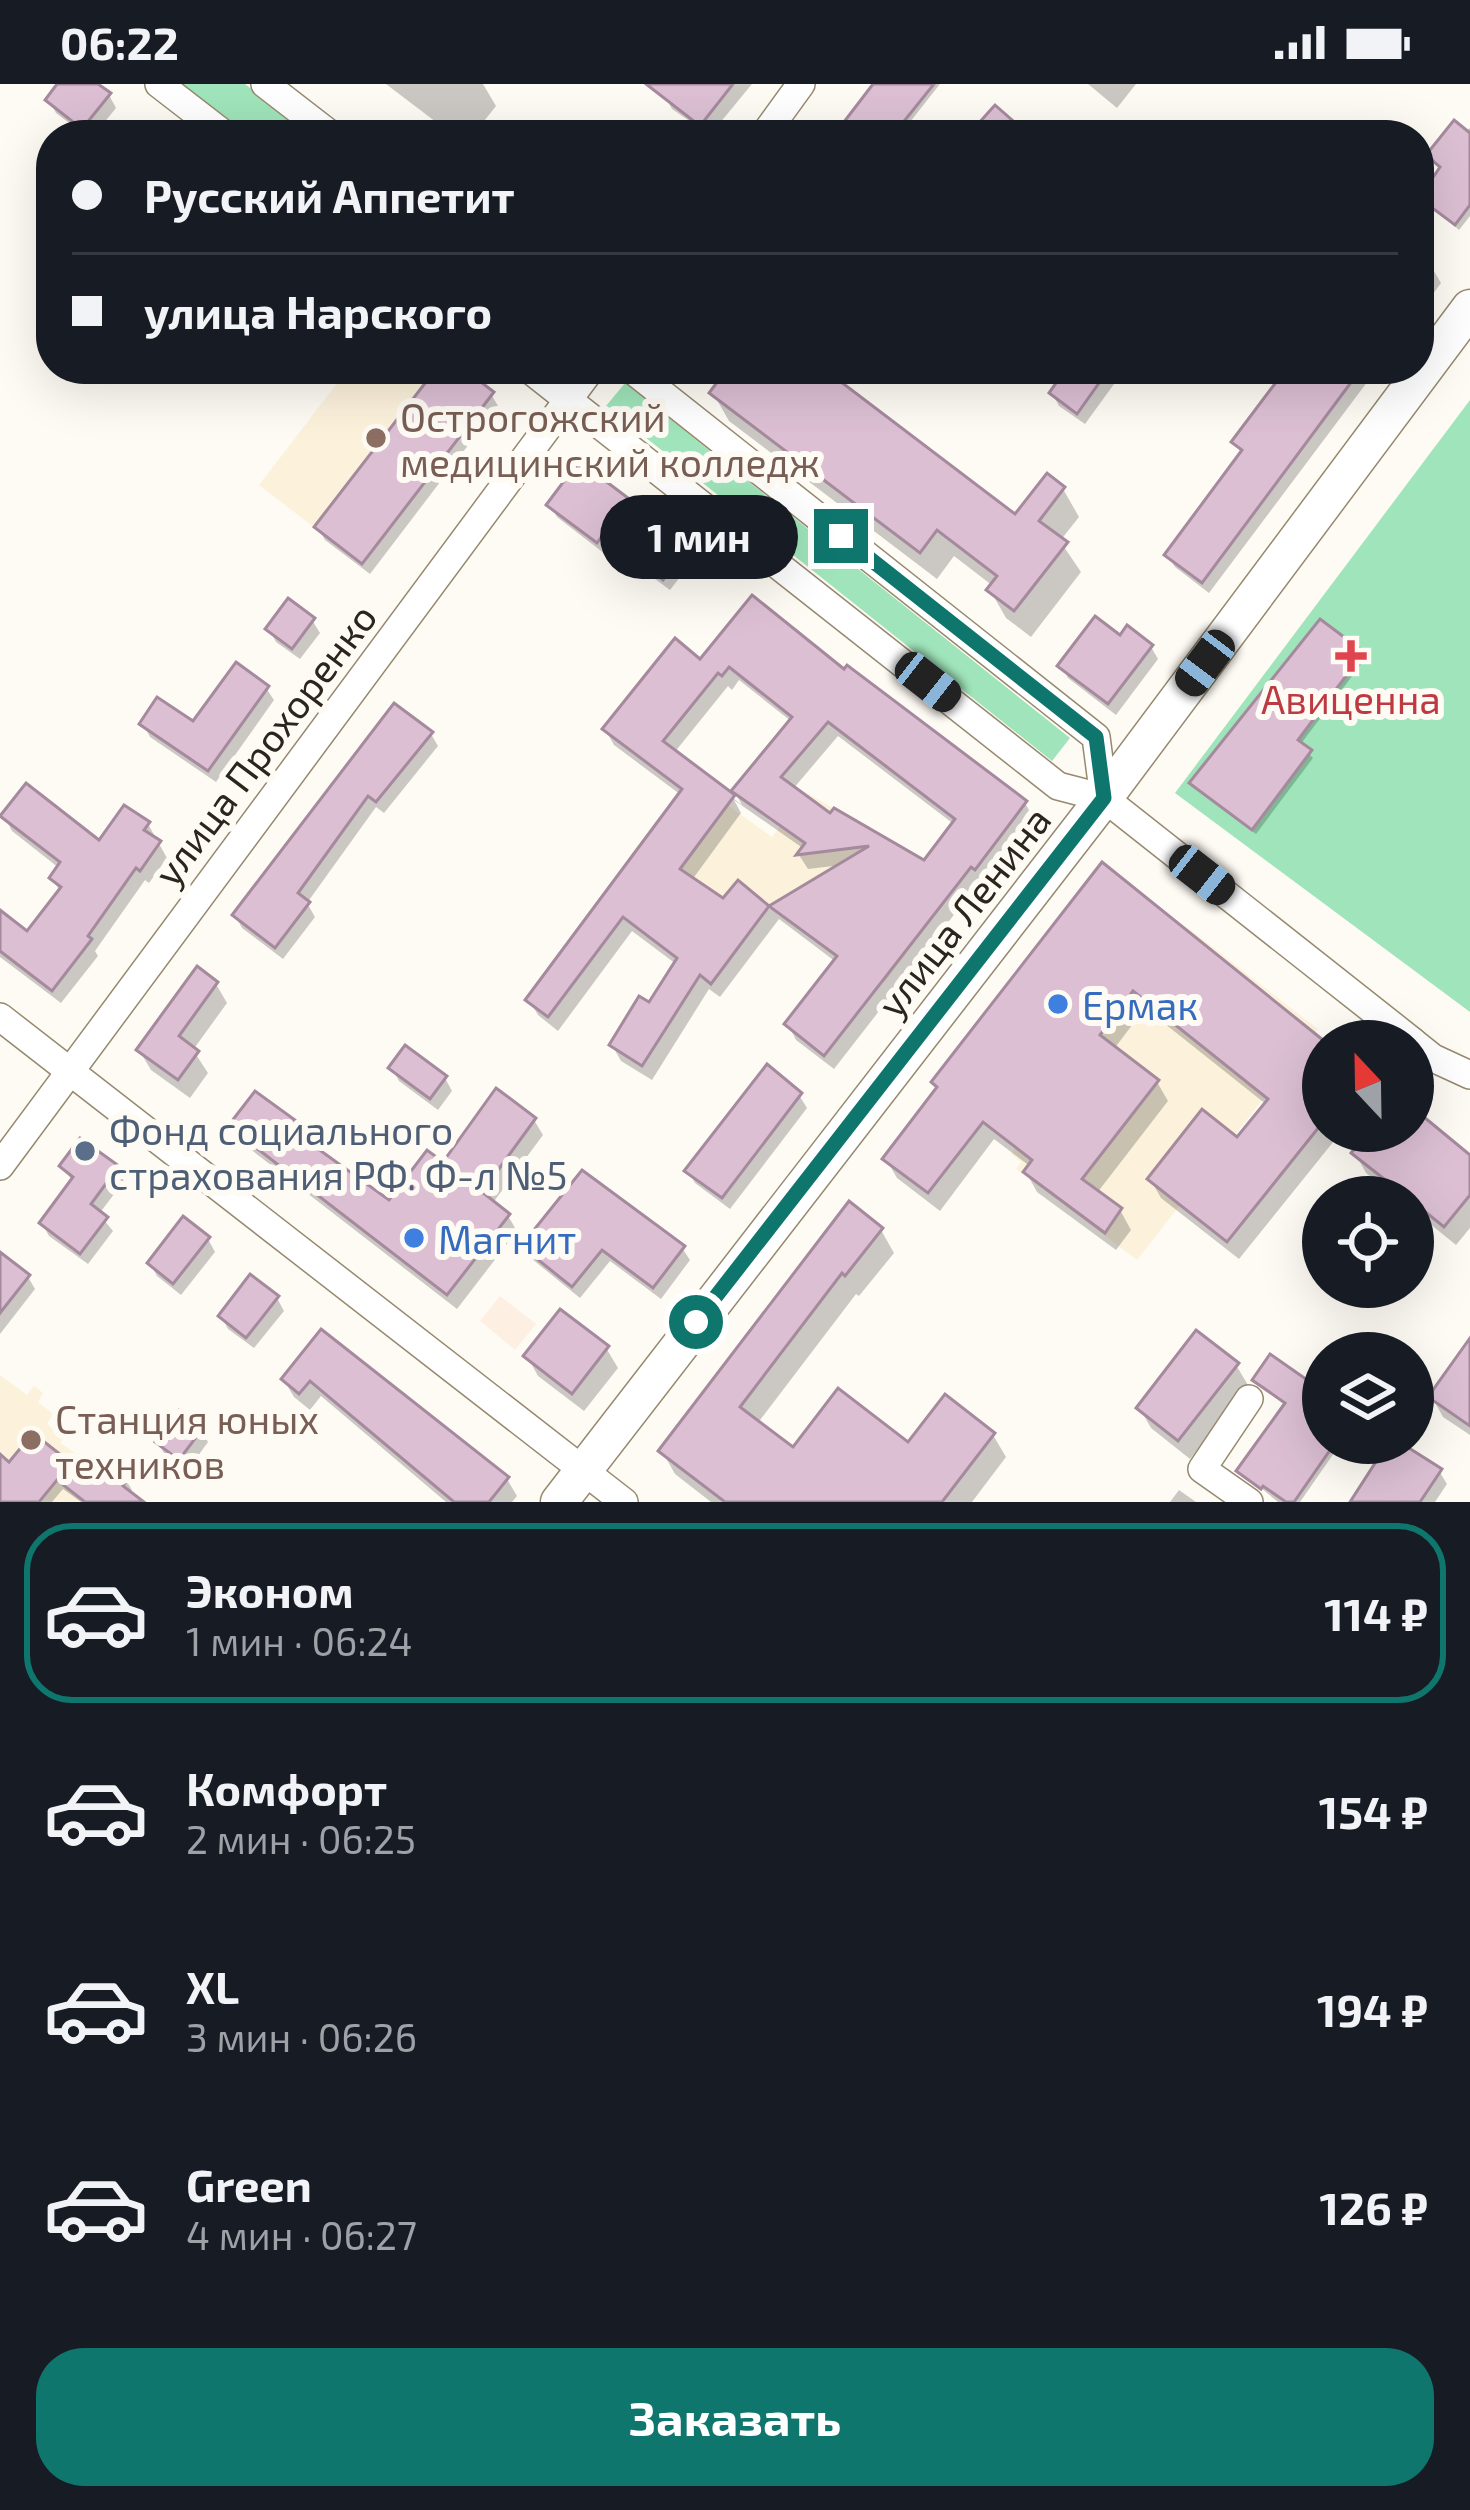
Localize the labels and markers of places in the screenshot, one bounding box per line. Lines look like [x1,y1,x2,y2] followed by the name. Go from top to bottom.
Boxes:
[400,393,820,485] place label: Острогожский медицинский колледж
[363,425,389,451] marker: Острогожский медицинский колледж
[1338,643,1364,669] marker: Авиценна
[1261,675,1441,722] place label: Авиценна
[1082,981,1198,1028] place label: Ермак
[1045,991,1071,1017] marker: Ермак
[109,1106,568,1198] place label: Фонд социального страхования РФ. Ф-л №5
[72,1138,98,1164] marker: Фонд социального страхования РФ. Ф-л №5
[438,1215,576,1262] place label: Магнит
[401,1225,427,1251] marker: Магнит
[55,1395,319,1487] place label: Станция юных техников
[18,1427,44,1453] marker: Станция юных техников

